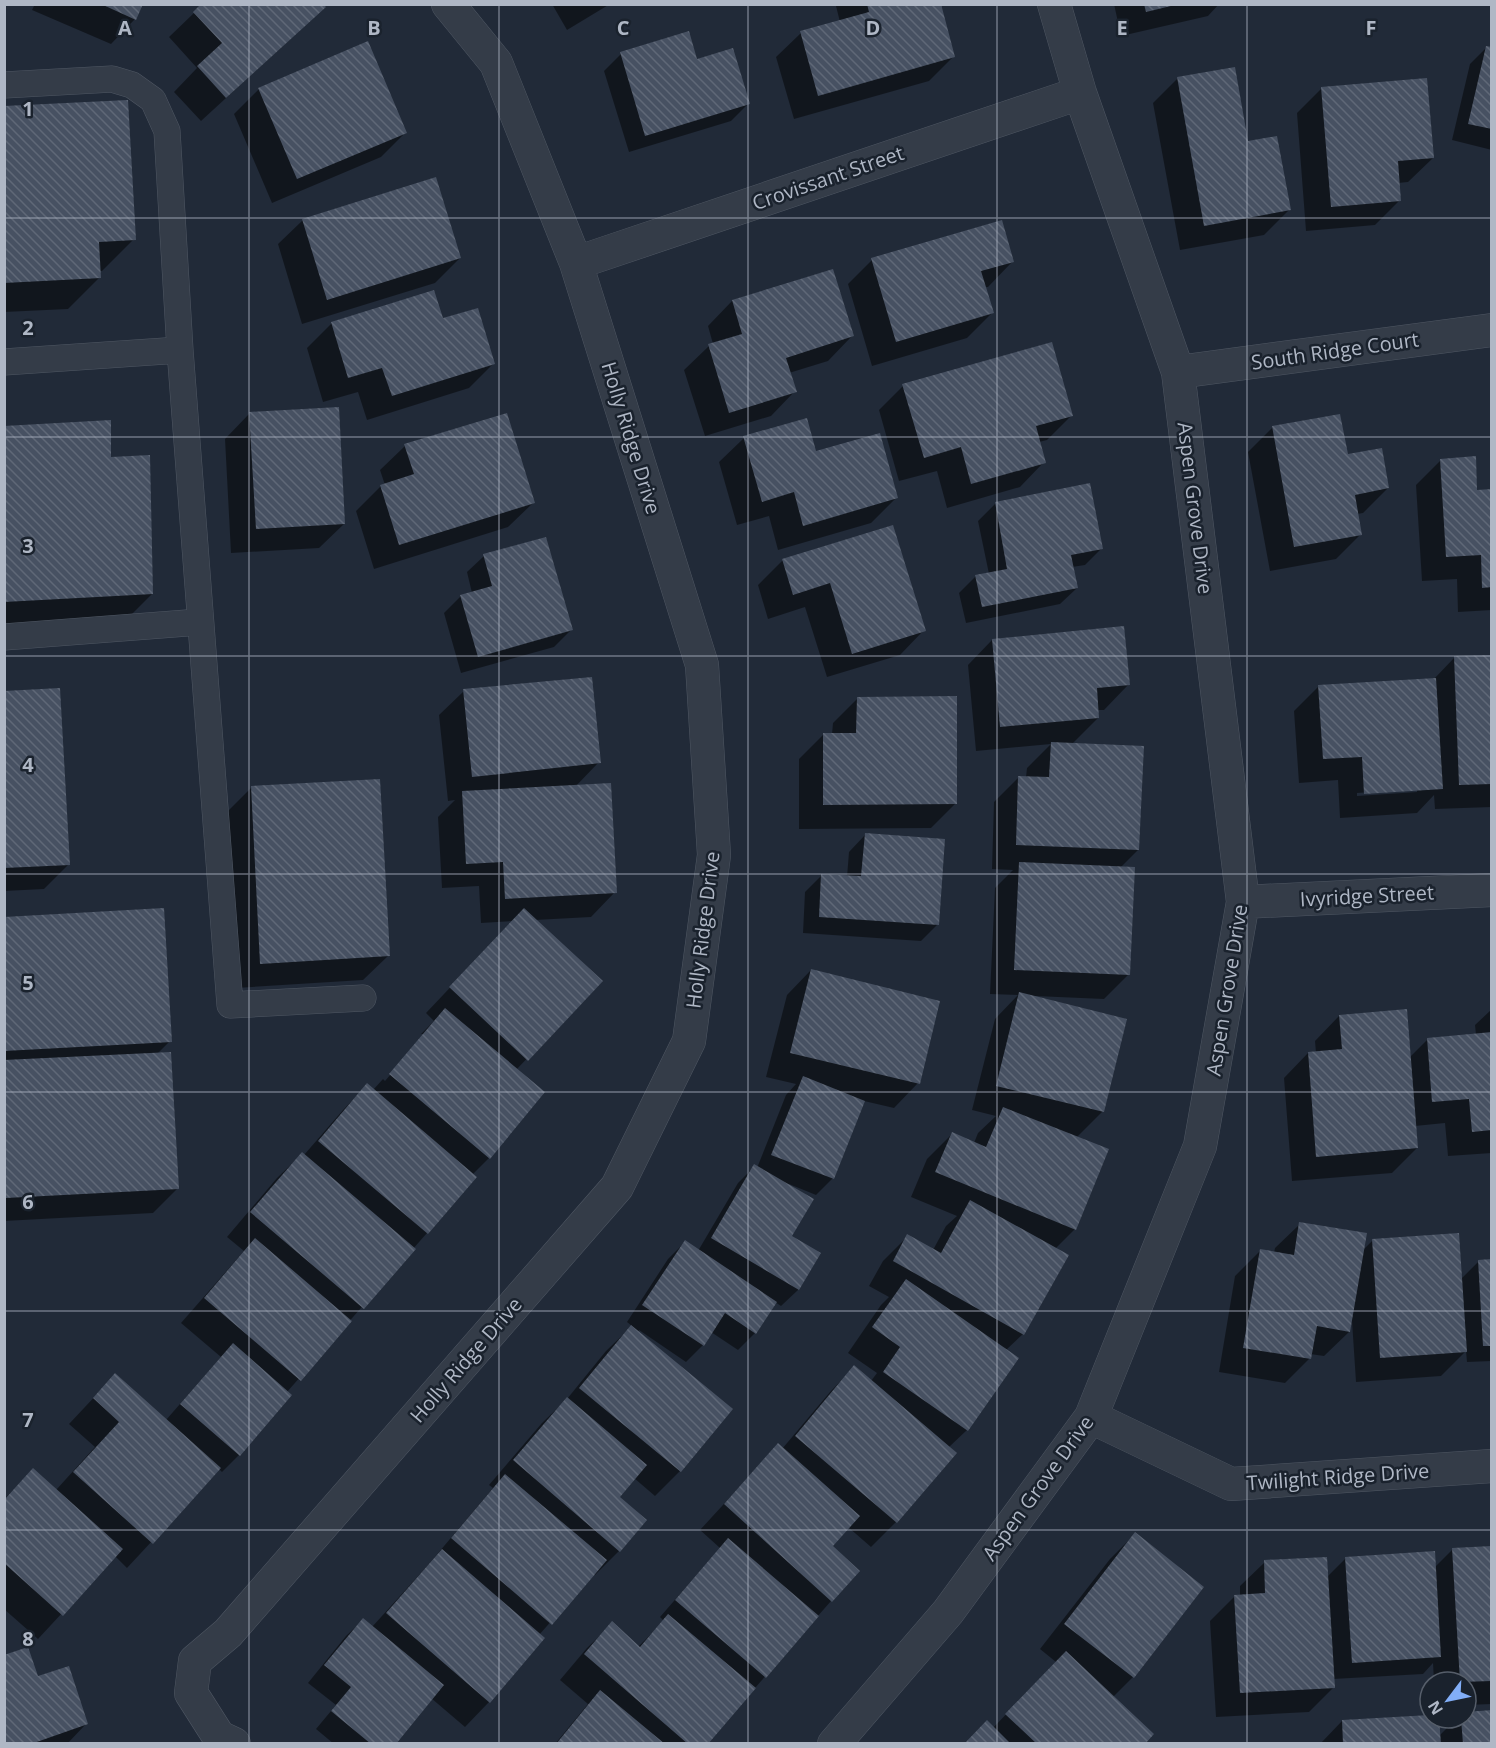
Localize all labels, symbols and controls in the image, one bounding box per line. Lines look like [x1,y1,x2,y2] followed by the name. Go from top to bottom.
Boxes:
[118,14,132,41] text: A
[367,14,381,41] text: B
[617,14,630,41] text: C
[866,14,880,41] text: D
[1116,14,1128,41] text: E
[1366,14,1376,41] text: F
[22,95,34,122] text: 1
[749,139,907,216] street label: Crovissant Street
[22,314,34,341] text: 2
[1249,325,1420,376] street label: South Ridge Court
[595,358,667,517] street label: Holly Ridge Drive
[1172,420,1219,596] street label: Aspen Grove Drive
[22,532,34,559] text: 3
[22,751,34,778] text: 4
[679,850,726,1010] street label: Holly Ridge Drive
[1299,879,1435,912] street label: Ivyridge Street
[1200,902,1253,1078] street label: Aspen Grove Drive
[22,969,34,996] text: 5
[22,1188,34,1215] text: 6
[404,1291,528,1428] street label: Holly Ridge Drive
[22,1406,34,1433] text: 7
[976,1410,1099,1566] street label: Aspen Grove Drive
[1246,1457,1430,1496] street label: Twilight Ridge Drive
[22,1625,34,1652] text: 8
[1418,1670,1478,1730] north arrow
[1423,1697,1448,1719] text: N

